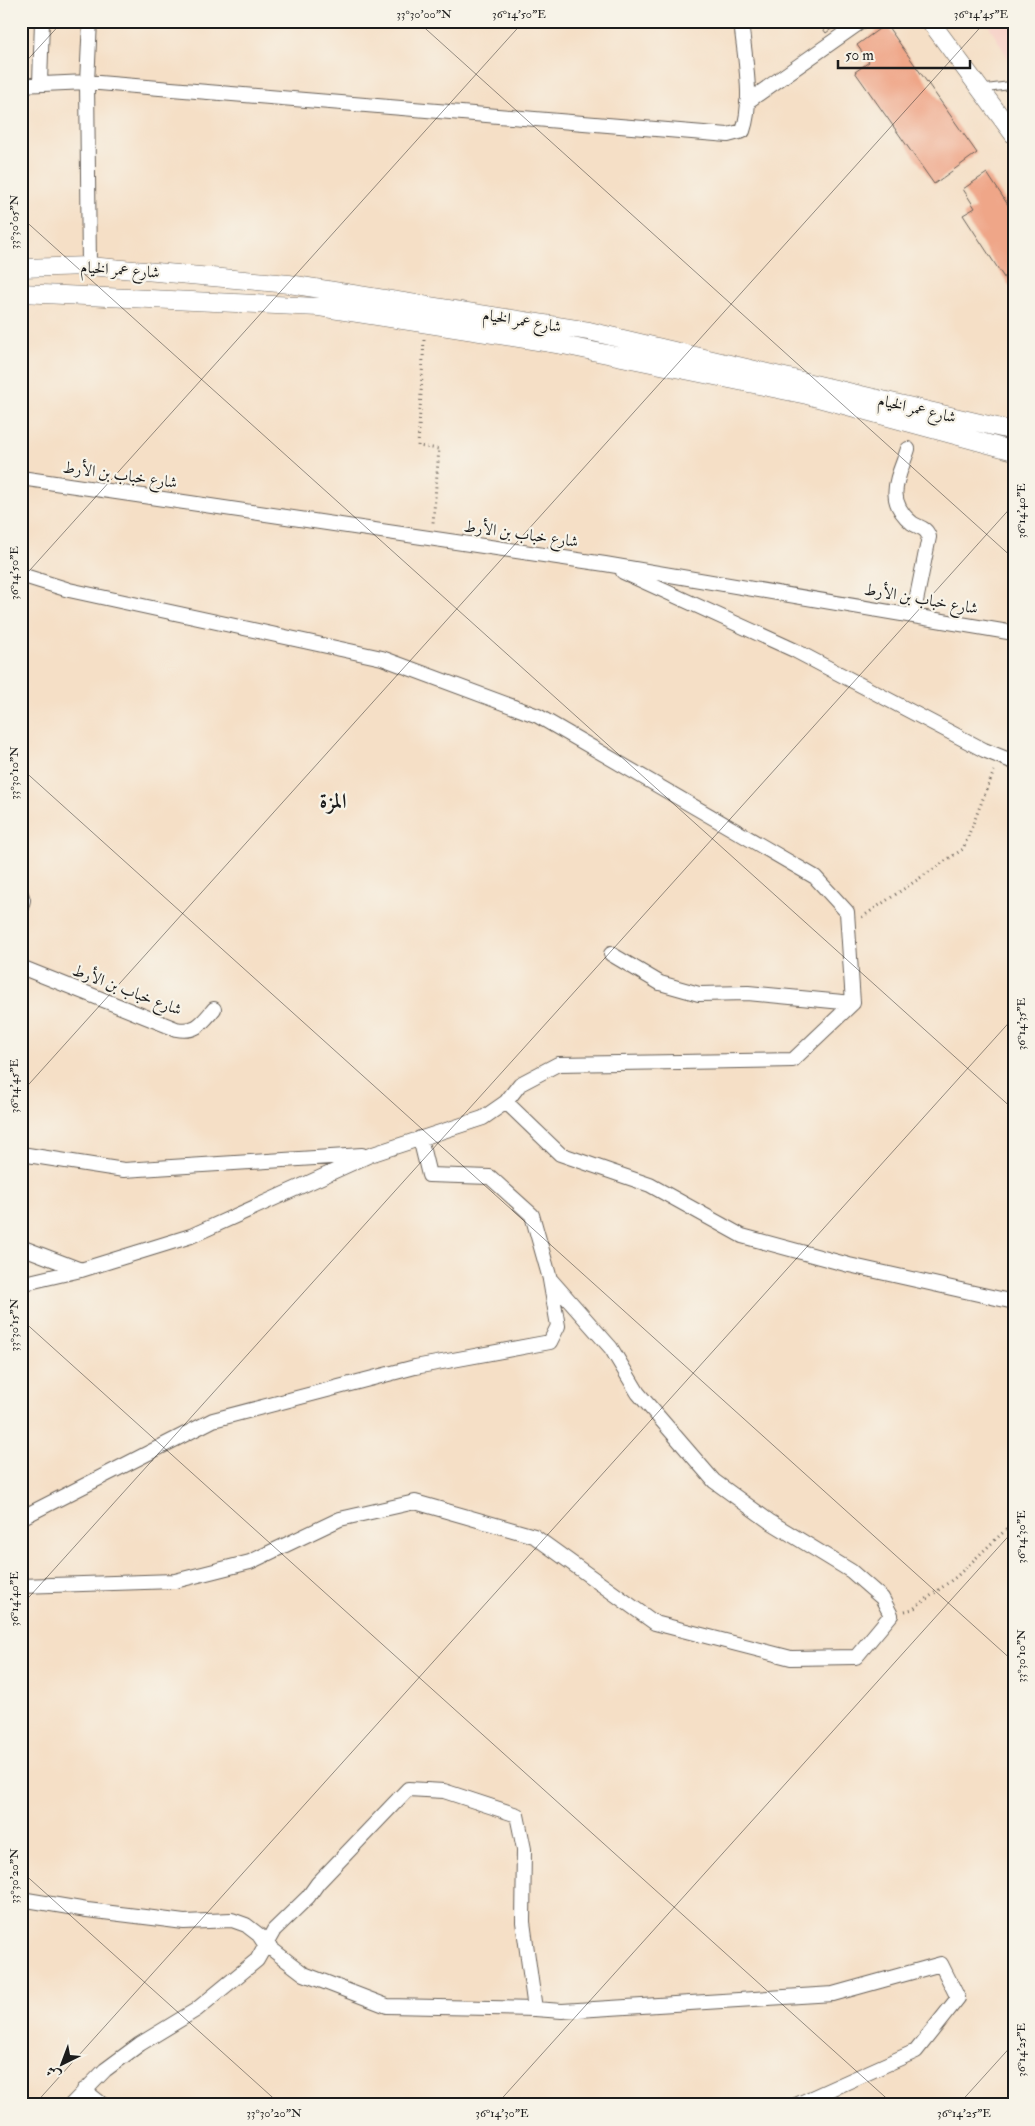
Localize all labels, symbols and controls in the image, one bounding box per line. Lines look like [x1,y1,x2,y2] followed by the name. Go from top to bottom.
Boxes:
[396,7,452,22] text: 33°30'00"N
[492,7,546,22] text: 36°14'50"E
[954,7,1009,22] text: 36°14'45"E
[838,38,970,70] scale bar
[845,46,874,65] text: 50 m
[7,194,22,249] text: 33°30'05"N
[79,257,160,287] street label: شارع عمر الخيام
[480,305,563,341] street label: شارع عمر الخيام
[875,390,958,432] street label: شارع عمر الخيام
[61,455,179,496] street label: شارع خباب بن الأرط
[1014,483,1029,539] text: 36°14'40"E
[462,514,580,555] street label: شارع خباب بن الأرط
[7,546,22,600] text: 36°14'50"E
[862,577,980,622] street label: شارع خباب بن الأرط
[7,746,22,800] text: 33°30'10"N
[320,788,346,815] district label: المزة
[68,958,185,1023] street label: شارع خباب بن الأرط
[1014,997,1029,1050] text: 36°14'35"E
[7,1058,22,1113] text: 36°14'45"E
[7,1298,22,1351] text: 33°30'15"N
[1014,1510,1029,1564] text: 36°14'30"E
[7,1571,22,1627] text: 36°14'40"E
[1014,1629,1029,1683] text: 33°30'10"N
[7,1848,22,1904] text: 33°30'20"N
[1014,2023,1029,2077] text: 36°14'25"E
[38,2038,88,2088] north arrow
[43,2062,64,2084] text: ش
[246,2106,302,2121] text: 33°30'20"N
[475,2106,529,2121] text: 36°14'30"E
[937,2106,991,2121] text: 36°14'25"E

